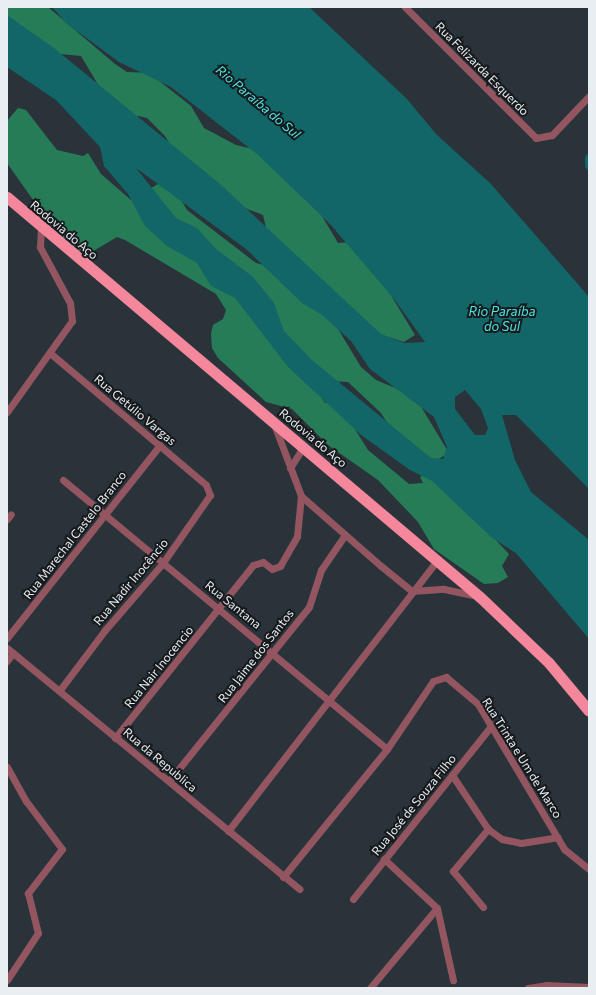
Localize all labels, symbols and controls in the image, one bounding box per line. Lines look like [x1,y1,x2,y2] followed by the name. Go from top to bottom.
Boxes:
[432,19,532,119] street label: Rua Felizarda Esquerdo
[213,62,303,142] water label: Rio Paraíba do Sul
[27,197,101,263] street label: Rodovia do Aço
[469,304,535,335] water label: Rio Paraíba do Sul
[91,372,179,448] street label: Rua Getúlio Vargas
[276,405,350,471] street label: Rodovia do Aço
[21,468,129,602] street label: Rua Marechal Castelo Branco
[91,536,171,628] street label: Rua Nadir Inocêncio
[202,578,264,632] street label: Rua Santana
[215,606,297,706] street label: Rua Jaime dos Santos
[121,623,197,711] street label: Rua Nair Inocencio
[479,695,565,821] street label: Rua Trinta e Um de Marco
[120,725,200,795] street label: Rua da Republica
[369,752,459,858] street label: Rua José de Souza Filho

